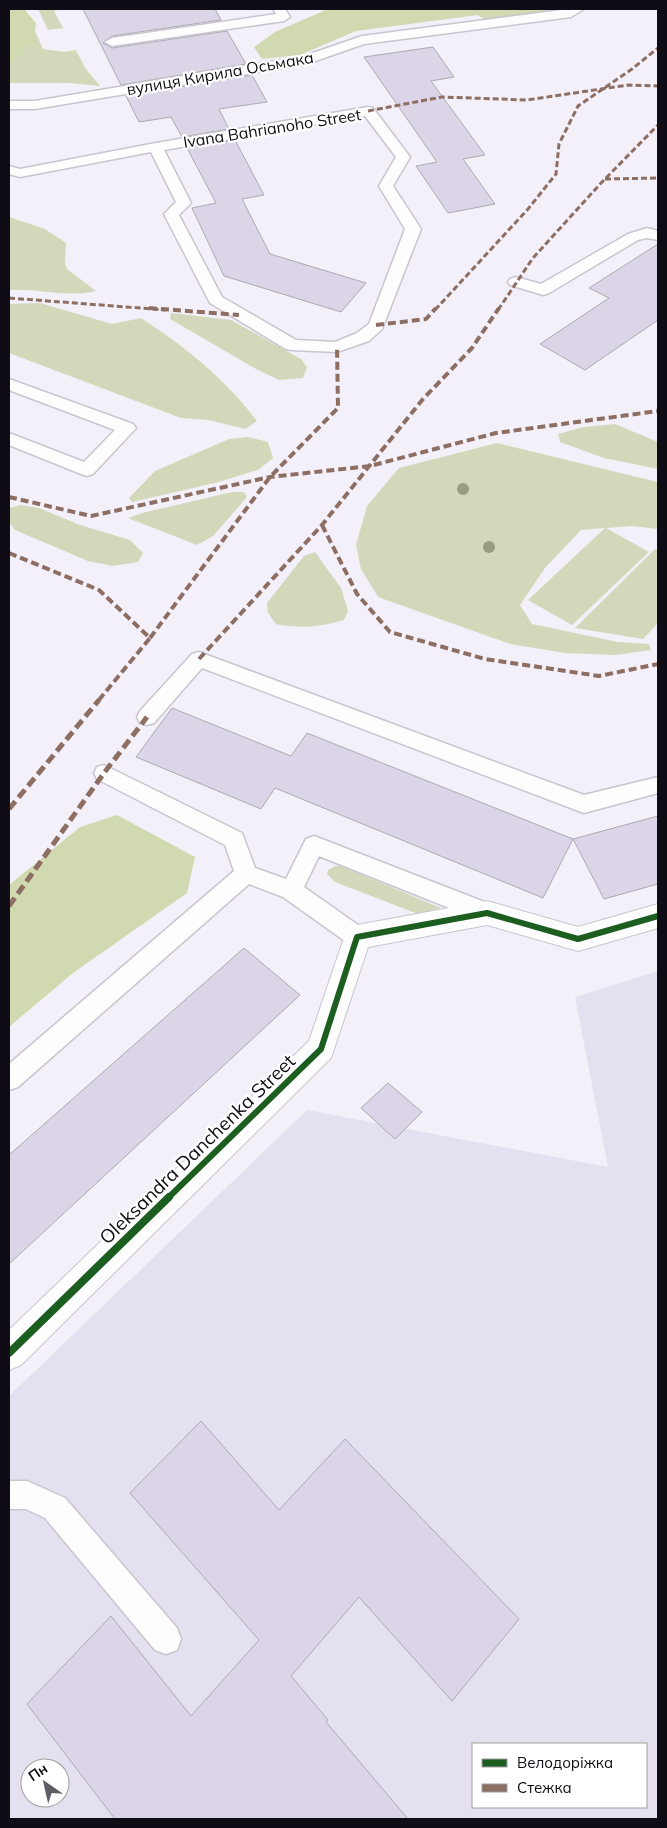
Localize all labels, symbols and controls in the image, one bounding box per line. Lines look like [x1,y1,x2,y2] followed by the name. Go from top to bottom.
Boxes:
[125,47,315,99] street label: вулиця Кирила Осьмака
[182,104,363,152] street label: Ivana Bahrianoho Street
[94,1049,300,1249] street label: Oleksandra Danchenka Street
[472,1743,647,1808] legend
[517,1753,613,1772] text: Велодоріжка
[20,1758,70,1808] north arrow
[25,1759,51,1785] text: Пн
[517,1778,572,1797] text: Стежка

